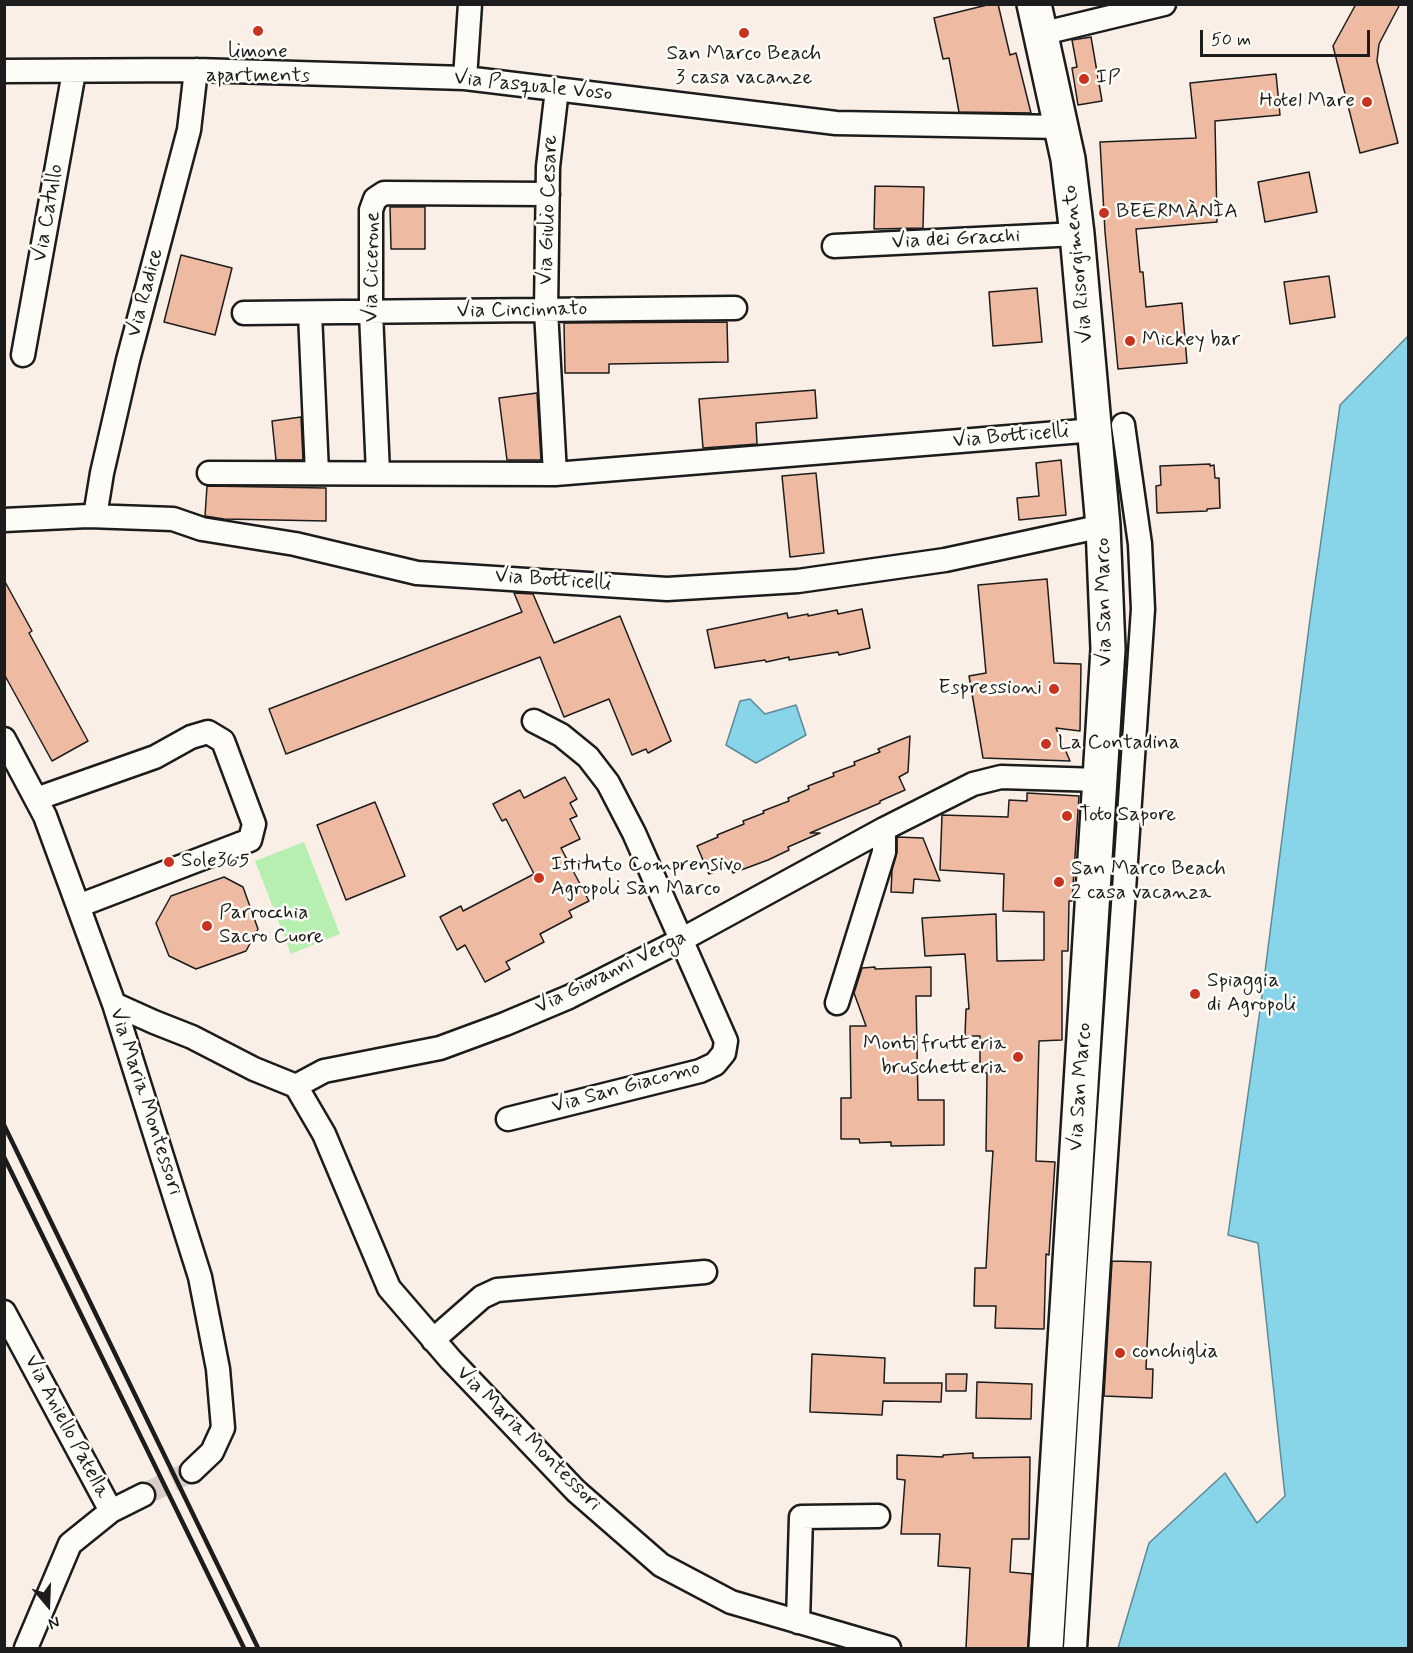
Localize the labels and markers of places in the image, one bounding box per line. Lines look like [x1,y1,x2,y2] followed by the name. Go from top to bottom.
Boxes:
[251,24,265,38] marker: limone apartments
[737,26,751,40] marker: San Marco Beach 3 casa vacanze
[206,40,310,90] place label: limone apartments
[667,42,821,92] place label: San Marco Beach 3 casa vacanze
[1096,66,1120,92] place label: IP
[1077,72,1091,86] marker: IP
[1259,89,1355,115] place label: Hotel Mare
[1360,95,1374,109] marker: Hotel Mare
[1116,200,1238,226] place label: BEERMÀNÌA
[1097,206,1111,220] marker: BEERMÀNÌA
[1142,328,1240,354] place label: Mickey bar
[1123,334,1137,348] marker: Mickey bar
[938,676,1042,702] place label: Espressioni
[1047,682,1061,696] marker: Espressioni
[1058,731,1180,757] place label: La Contadina
[1039,737,1053,751] marker: La Contadina
[1079,803,1176,829] place label: Toto Sapore
[1060,809,1074,823] marker: Toto Sapore
[181,849,250,875] place label: Sole365
[551,853,742,903] place label: Istituto Comprensivo Agropoli San Marco
[162,855,176,869] marker: Sole365
[1071,857,1226,907] place label: San Marco Beach 2 casa vacanza
[532,871,546,885] marker: Istituto Comprensivo Agropoli San Marco
[1052,875,1066,889] marker: San Marco Beach 2 casa vacanza
[219,901,324,951] place label: Parrocchia Sacro Cuore
[200,919,214,933] marker: Parrocchia Sacro Cuore
[1207,969,1296,1019] place label: Spiaggia di Agropoli
[1188,987,1202,1001] marker: Spiaggia di Agropoli
[863,1032,1006,1082] place label: Monti frutteria bruschetteria
[1011,1050,1025,1064] marker: Monti frutteria bruschetteria
[1132,1340,1218,1366] place label: conchiglia
[1113,1346,1127,1360] marker: conchiglia

